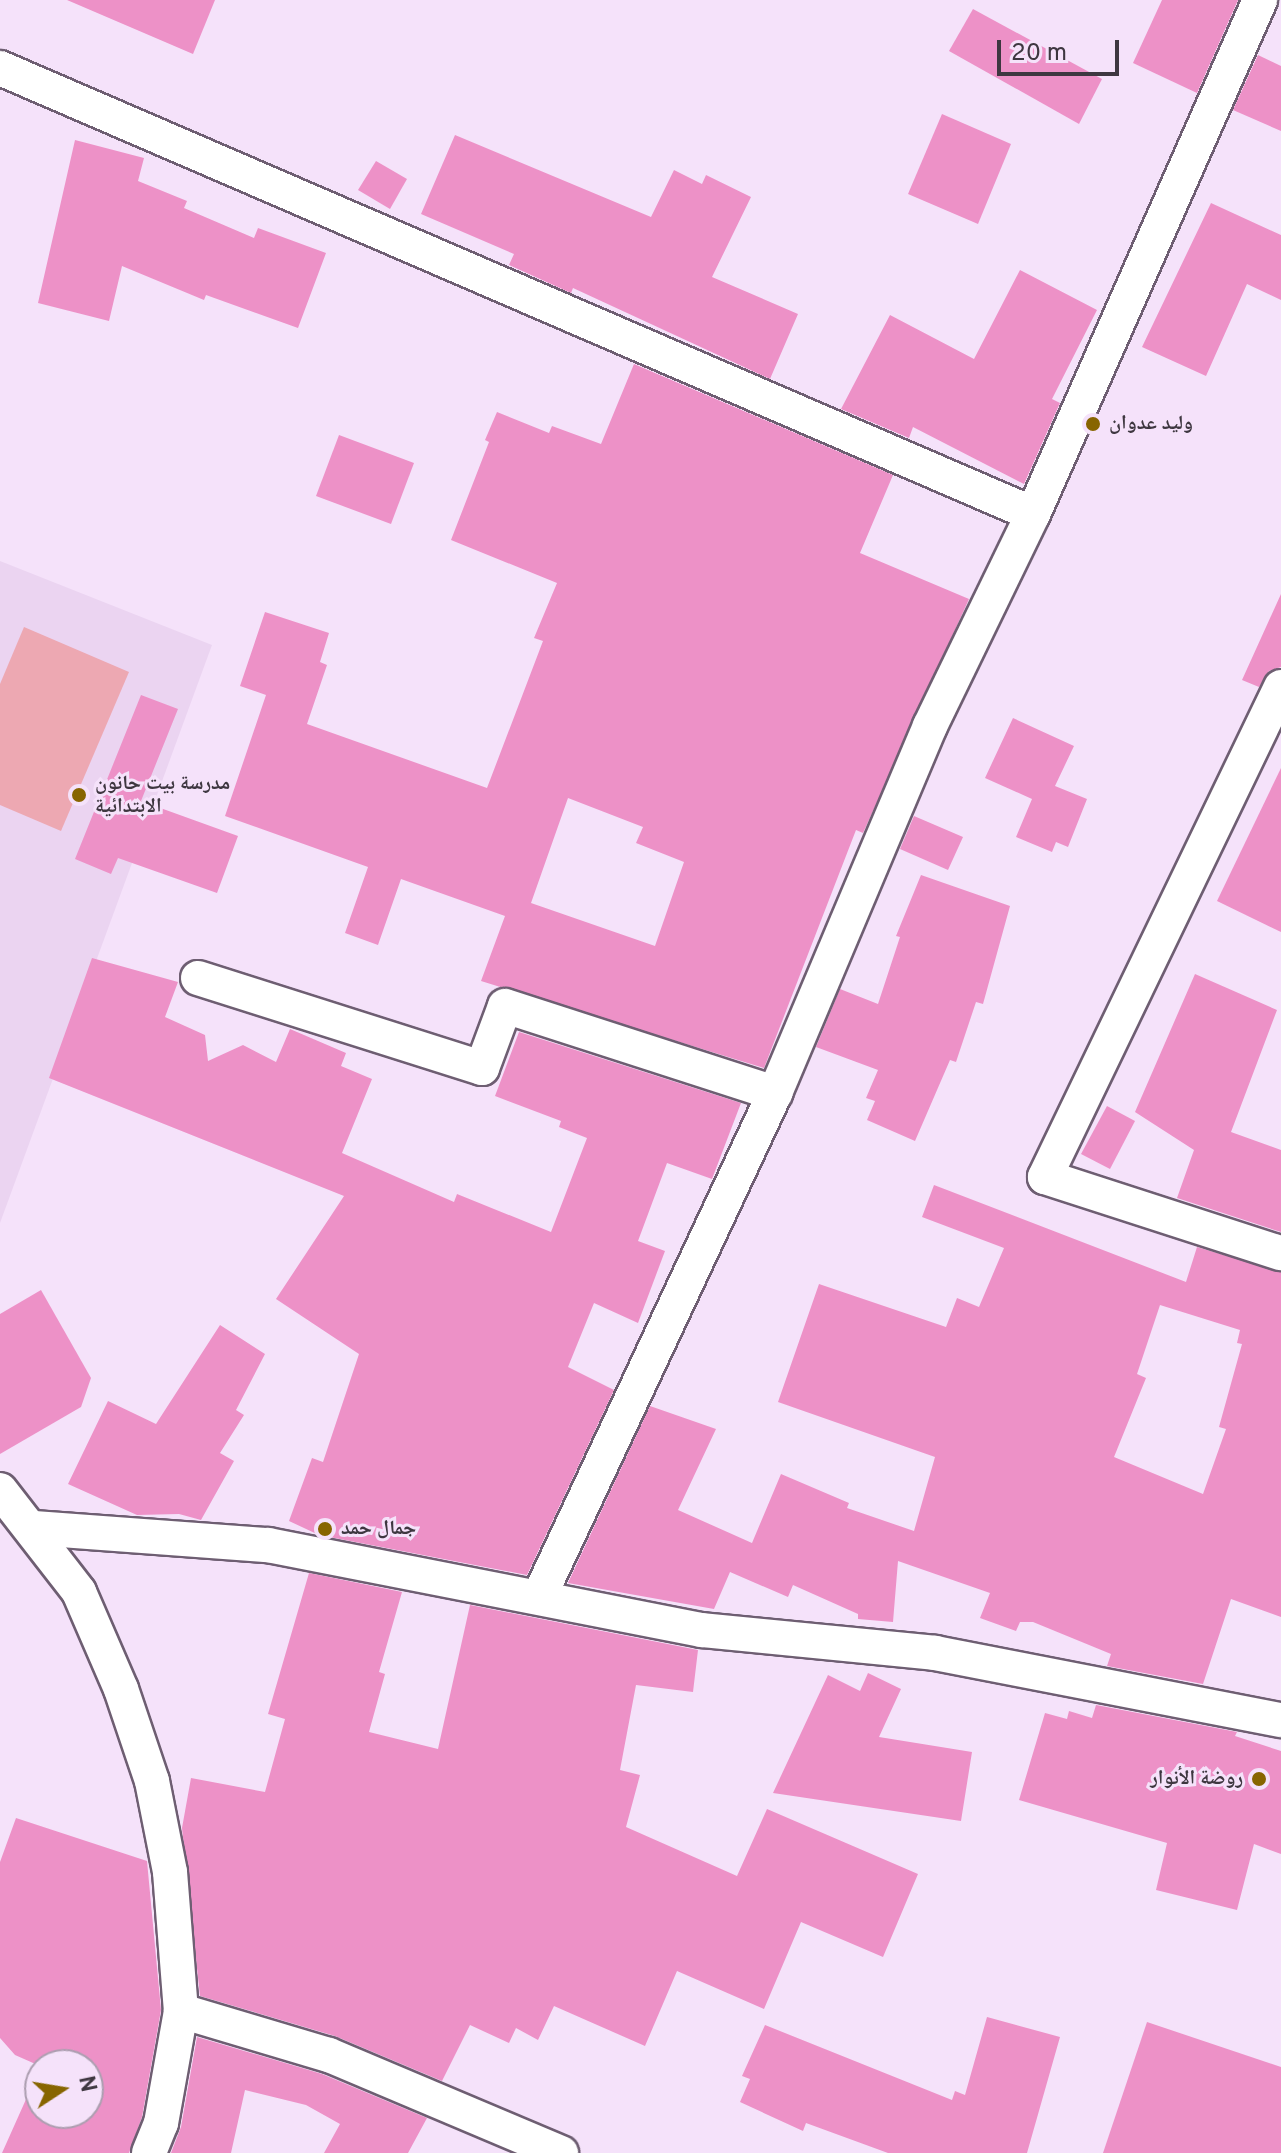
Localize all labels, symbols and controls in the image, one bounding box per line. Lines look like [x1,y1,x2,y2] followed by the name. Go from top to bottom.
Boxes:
[1001,24,1123,74] scale bar
[1011,39,1067,69] text: 20 m
[1109,412,1193,436] place label: وليد عدوان
[1084,415,1102,433] marker: وليد عدوان
[95,772,230,819] place label: مدرسة بيت حانون الابتدائية
[70,786,88,804] marker: مدرسة بيت حانون الابتدائية
[341,1517,416,1541] place label: جمال حمد
[316,1520,334,1538] marker: جمال حمد
[1150,1767,1243,1791] place label: روضة الأنوار
[1250,1770,1268,1788] marker: روضة الأنوار
[24,2049,104,2129] north arrow
[71,2074,101,2095] text: N

